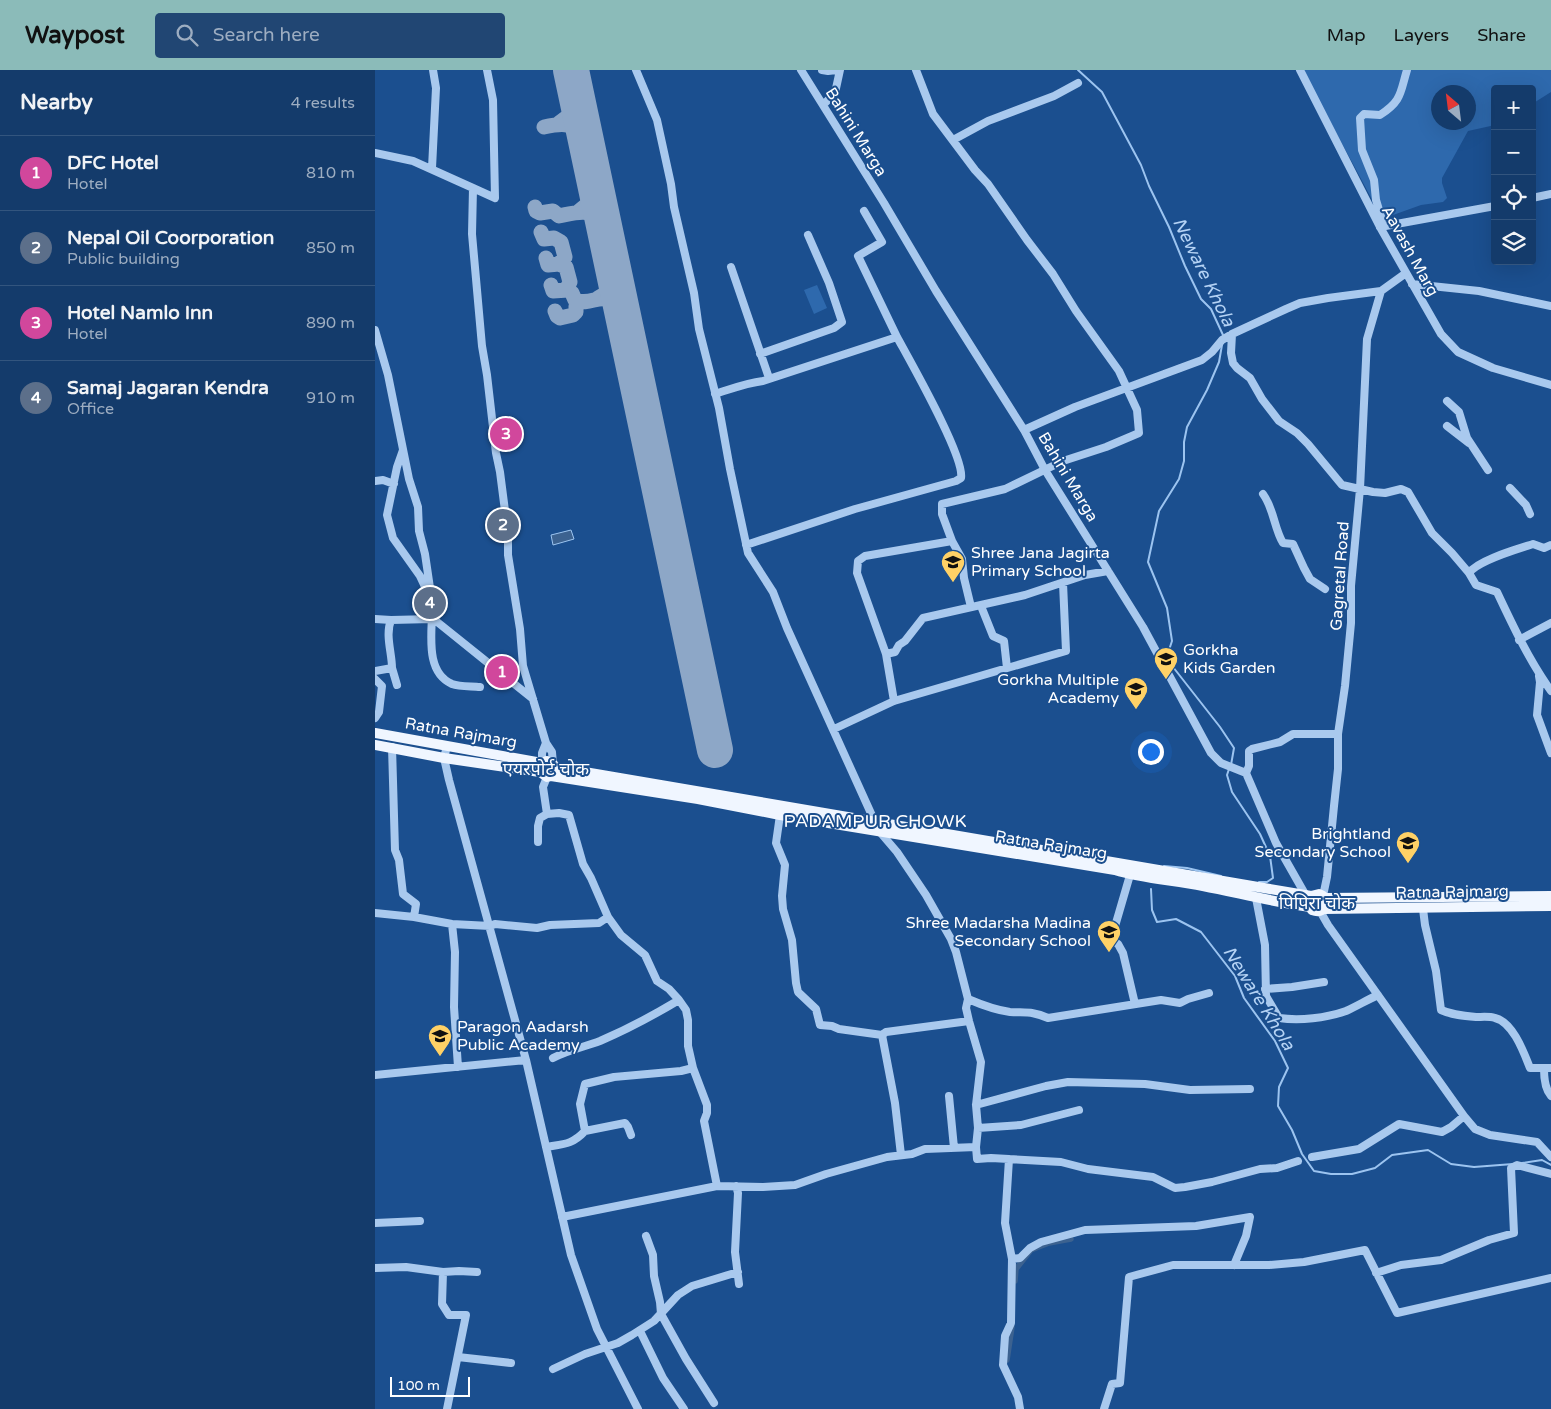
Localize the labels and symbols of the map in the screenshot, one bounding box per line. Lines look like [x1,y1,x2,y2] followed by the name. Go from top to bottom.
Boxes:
[821,84,891,180] street label: Bahini Marga
[1431,85,1476,130] north arrow
[1377,202,1443,300] street label: Aavash Marg
[1168,214,1240,331] water label: Neware Khola
[490,415,522,453] pin: 3
[1033,429,1103,525] street label: Bahini Marga
[487,506,519,544] pin: 2
[1326,521,1354,631] street label: Gagretal Road
[971,543,1110,581] place label: Shree Jana Jagirta Primary School
[940,549,966,583] school or university icon: Shree Jana Jagirta Primary School
[414,584,446,622] pin: 4
[1183,640,1276,678] place label: Gorkha Kids Garden
[1153,646,1179,680] school or university icon: Gorkha Kids Garden
[486,653,518,691] pin: 1
[997,670,1119,708] place label: Gorkha Multiple Academy
[1123,676,1149,710] school or university icon: Gorkha Multiple Academy
[403,713,519,753] street label: Ratna Rajmarg
[1138,739,1164,765] your location
[503,758,590,780] district label: एयरपोर्ट चोक
[783,810,967,832] district label: PADAMPUR CHOWK
[1255,824,1391,862] place label: Brightland Secondary School
[993,826,1109,864] street label: Ratna Rajmarg
[1395,830,1421,864] school or university icon: Brightland Secondary School
[1395,881,1509,903] street label: Ratna Rajmarg
[1279,892,1356,914] district label: पिपिरा चोक
[906,913,1091,951] place label: Shree Madarsha Madina Secondary School
[1096,919,1122,953] school or university icon: Shree Madarsha Madina Secondary School
[1218,942,1300,1055] water label: Neware Khola
[457,1017,589,1055] place label: Paragon Aadarsh Public Academy
[427,1023,453,1057] school or university icon: Paragon Aadarsh Public Academy
[390,1374,470,1397] scale bar

